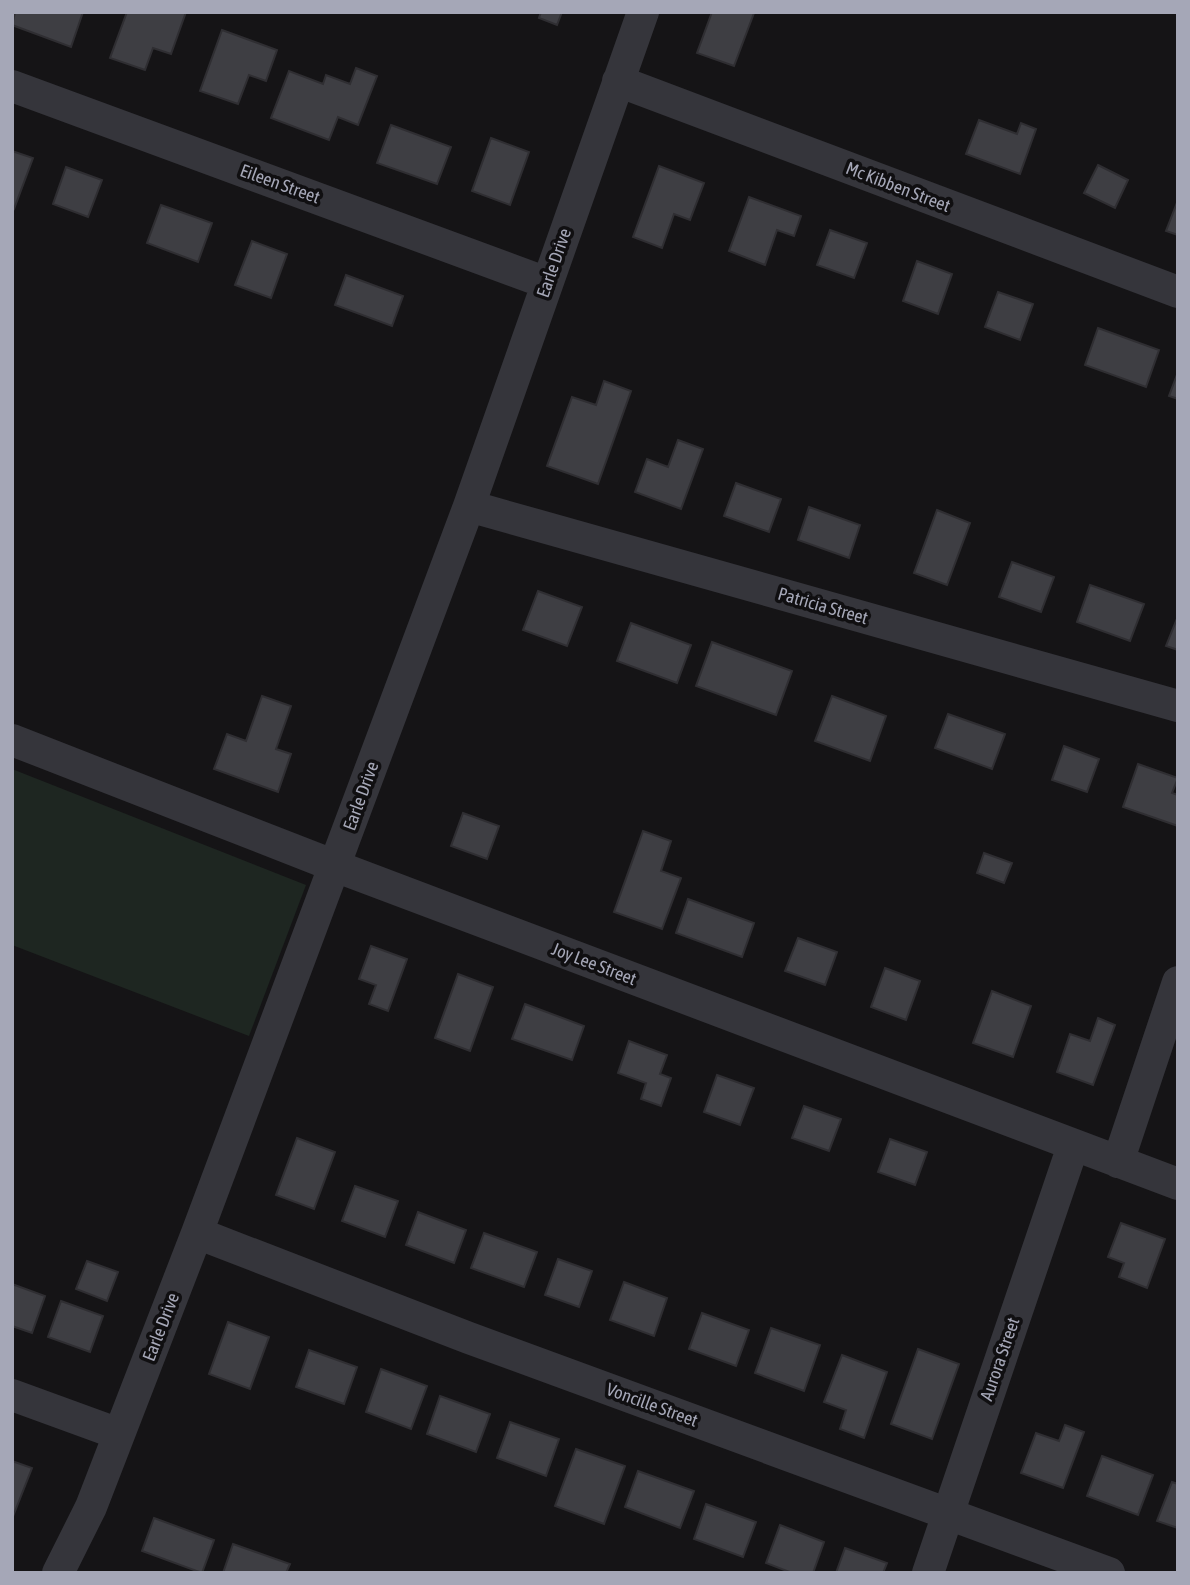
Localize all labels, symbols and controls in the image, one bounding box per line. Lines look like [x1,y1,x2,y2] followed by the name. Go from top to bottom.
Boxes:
[843,157,953,216] street label: Mc Kibben Street
[237,159,323,208] street label: Eileen Street
[532,226,575,300] street label: Earle Drive
[776,583,871,628] street label: Patricia Street
[338,759,383,833] street label: Earle Drive
[549,938,640,989] street label: Joy Lee Street
[138,1290,183,1364] street label: Earle Drive
[976,1314,1024,1403] street label: Aurora Street
[604,1378,701,1431] street label: Voncille Street

